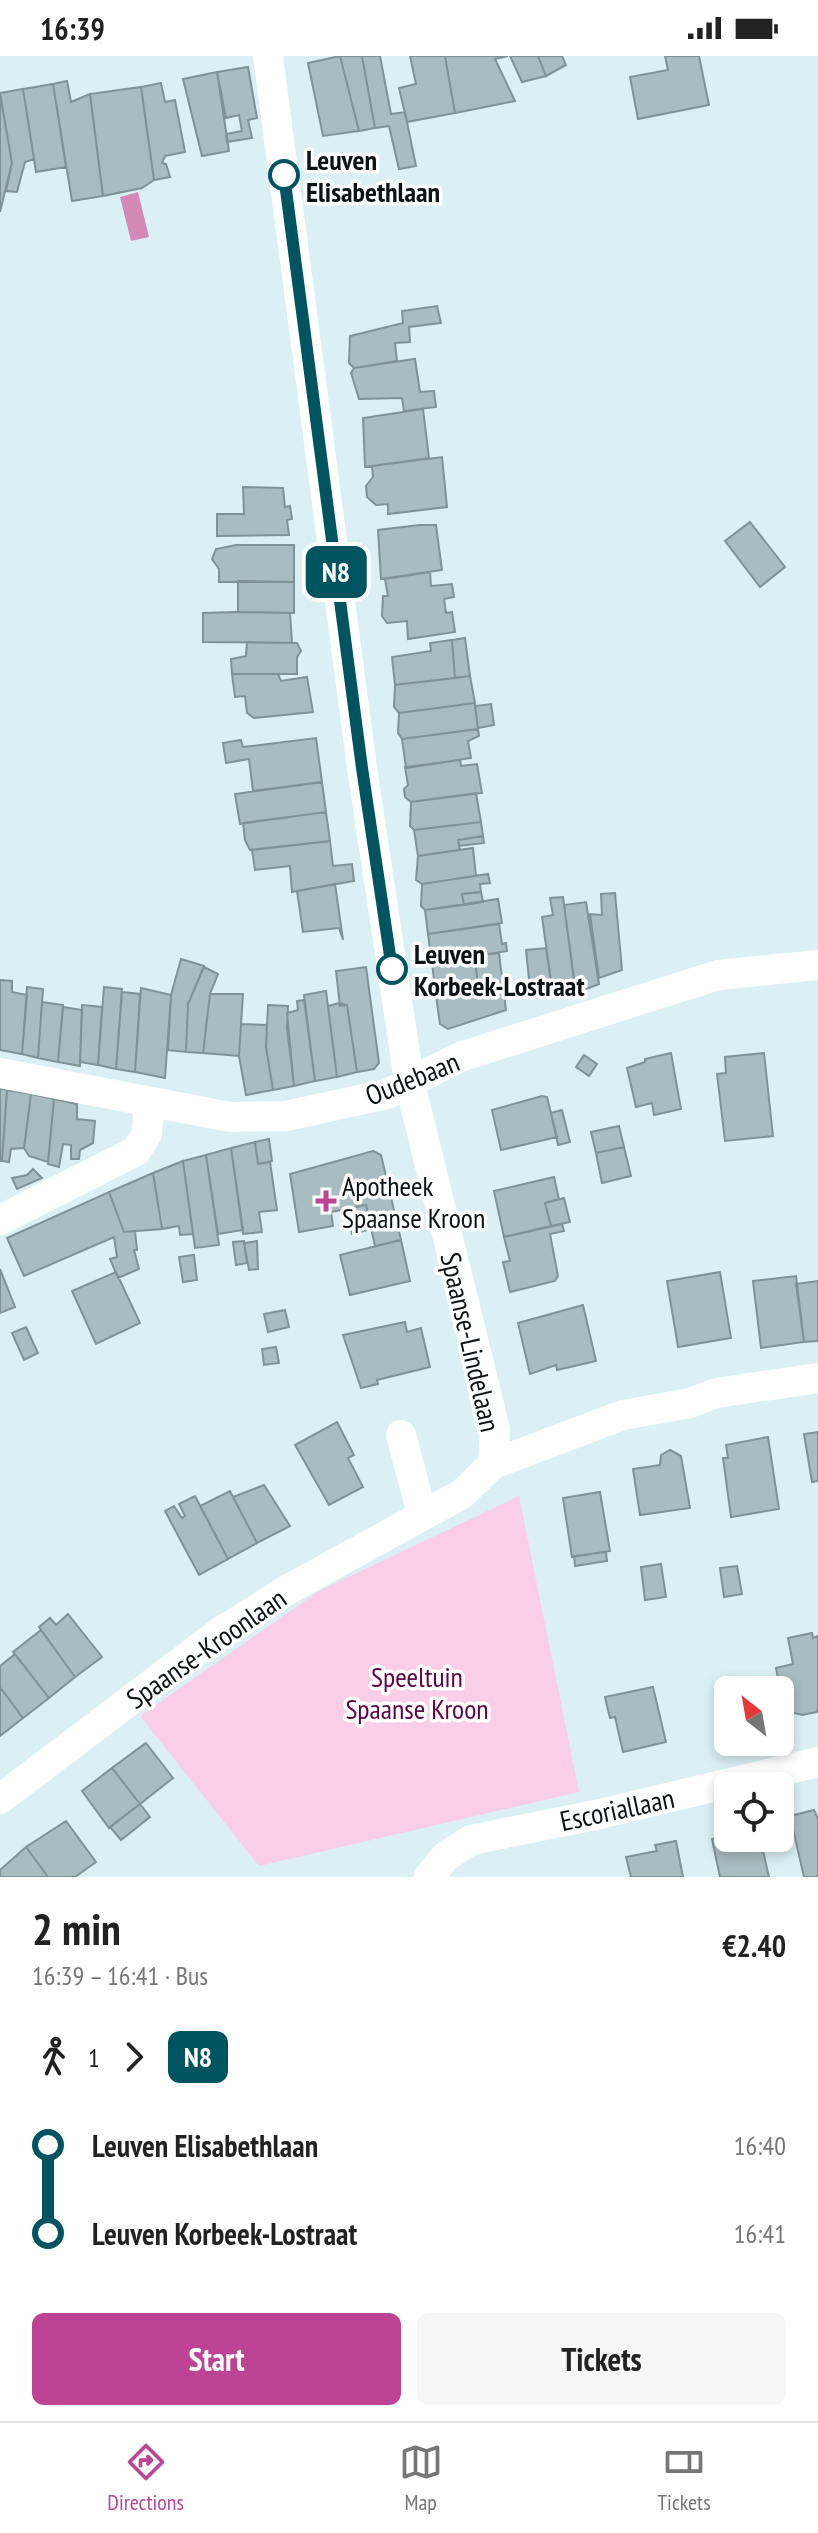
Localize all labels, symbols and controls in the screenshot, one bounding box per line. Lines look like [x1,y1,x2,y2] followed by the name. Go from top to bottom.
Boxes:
[40,9,105,48] text: 16:39
[306,141,440,210] place label: Leuven Elisabethlaan
[269,160,299,190] marker: Leuven Elisabethlaan
[300,546,372,598] line badge: N8
[322,553,350,590] text: N8
[414,935,585,1004] place label: Leuven Korbeek-Lostraat
[377,954,407,984] marker: Leuven Korbeek-Lostraat
[360,1042,464,1114] street label: Oudebaan
[342,1167,485,1236] place label: Apotheek Spaanse Kroon
[317,1192,335,1210] marker: Apotheek Spaanse Kroon
[432,1249,510,1435] street label: Spaanse-Lindelaan
[119,1579,293,1717] street label: Spaanse-Kroonlaan
[345,1658,489,1727] park label: Speeltuin Spaanse Kroon
[714,1676,794,1756] north arrow
[714,1676,794,1852] map controls
[714,1772,794,1852] button: locate
[557,1779,677,1839] street label: Escoriallaan
[32,1900,121,1957] text: 2 min
[722,1926,786,1965] text: €2.40
[32,1959,208,1992] text: 16:39 – 16:41 · Bus
[32,2035,76,2079] icon: walk
[112,2035,156,2079] icon: forward
[184,2038,212,2075] text: N8
[88,2041,100,2074] text: 1
[92,2126,318,2165] text: Leuven Elisabethlaan
[734,2129,786,2162] text: 16:40
[92,2214,357,2253] text: Leuven Korbeek-Lostraat
[734,2217,786,2250] text: 16:41
[32,2313,401,2405] button: Start
[417,2313,786,2405] button: Tickets
[107,2440,184,2516] tab: Directions
[399,2440,443,2516] tab: Map
[657,2440,711,2516] tab: Tickets

